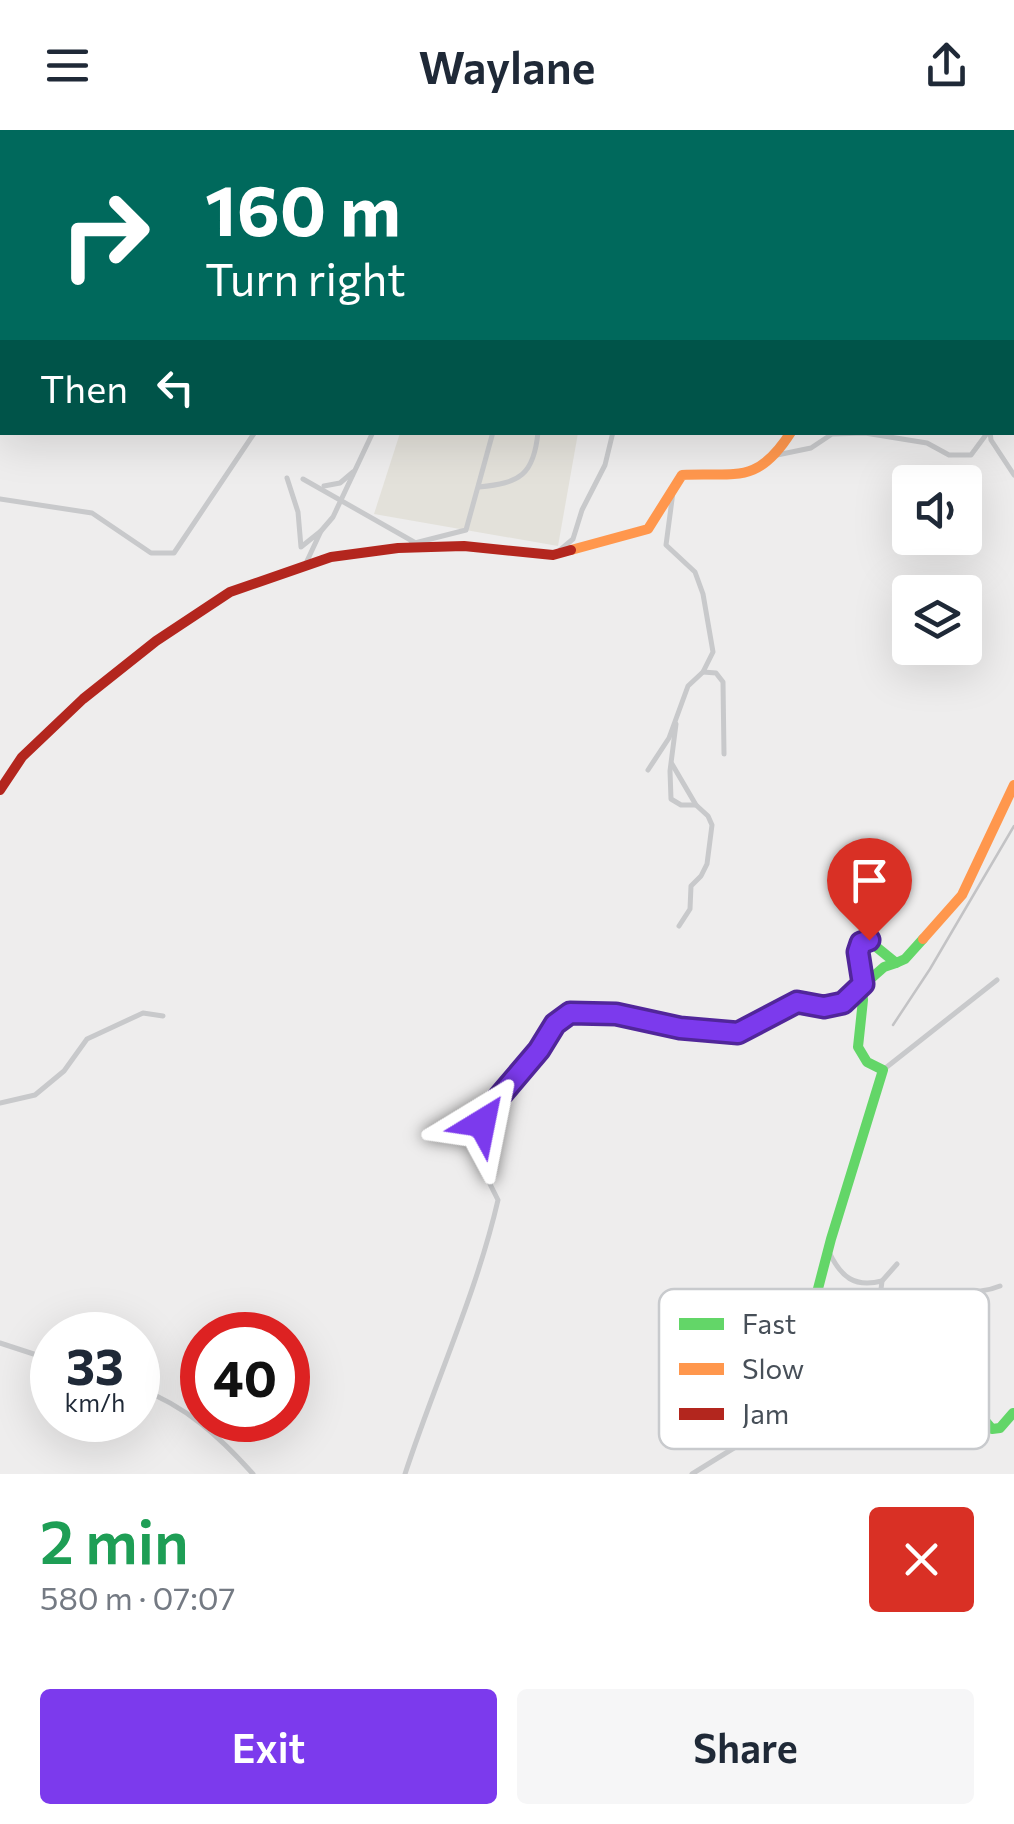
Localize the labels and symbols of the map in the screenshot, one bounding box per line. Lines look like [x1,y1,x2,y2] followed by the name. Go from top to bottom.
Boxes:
[827,838,912,941] pin
[430,1071,534,1175] position arrow
[659,1289,989,1449] legend
[742,1306,796,1340] text: Fast
[180,1312,310,1442] speed limit sign: 40
[742,1351,804,1385] text: Slow
[742,1396,789,1430] text: Jam

